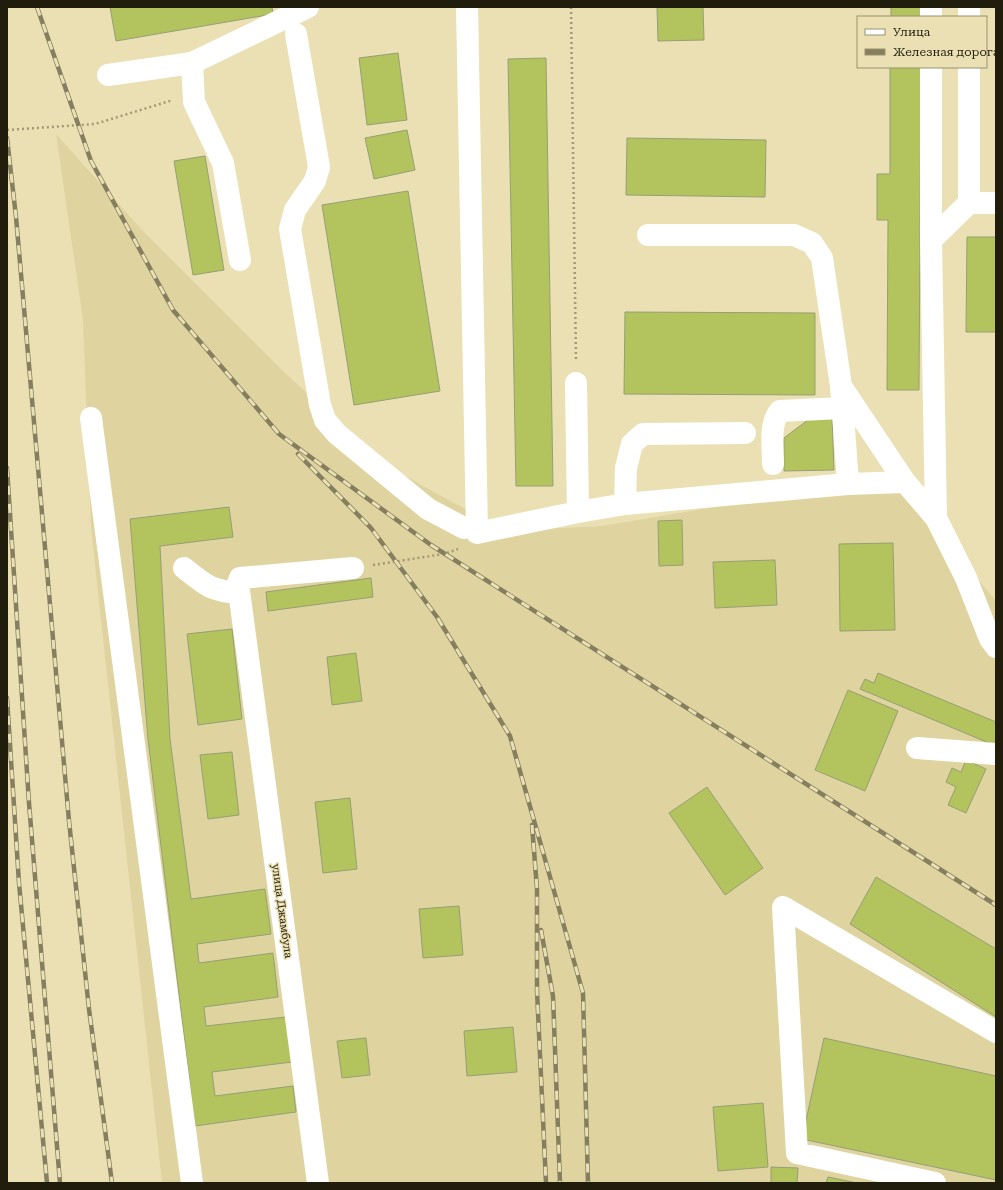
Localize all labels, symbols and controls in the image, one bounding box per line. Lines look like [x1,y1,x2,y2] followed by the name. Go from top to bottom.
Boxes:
[857,16,987,68] legend
[893,25,931,39] text: Улица
[893,45,1000,59] text: Железная дорога
[269,863,295,959] street label: улица Джамбула

